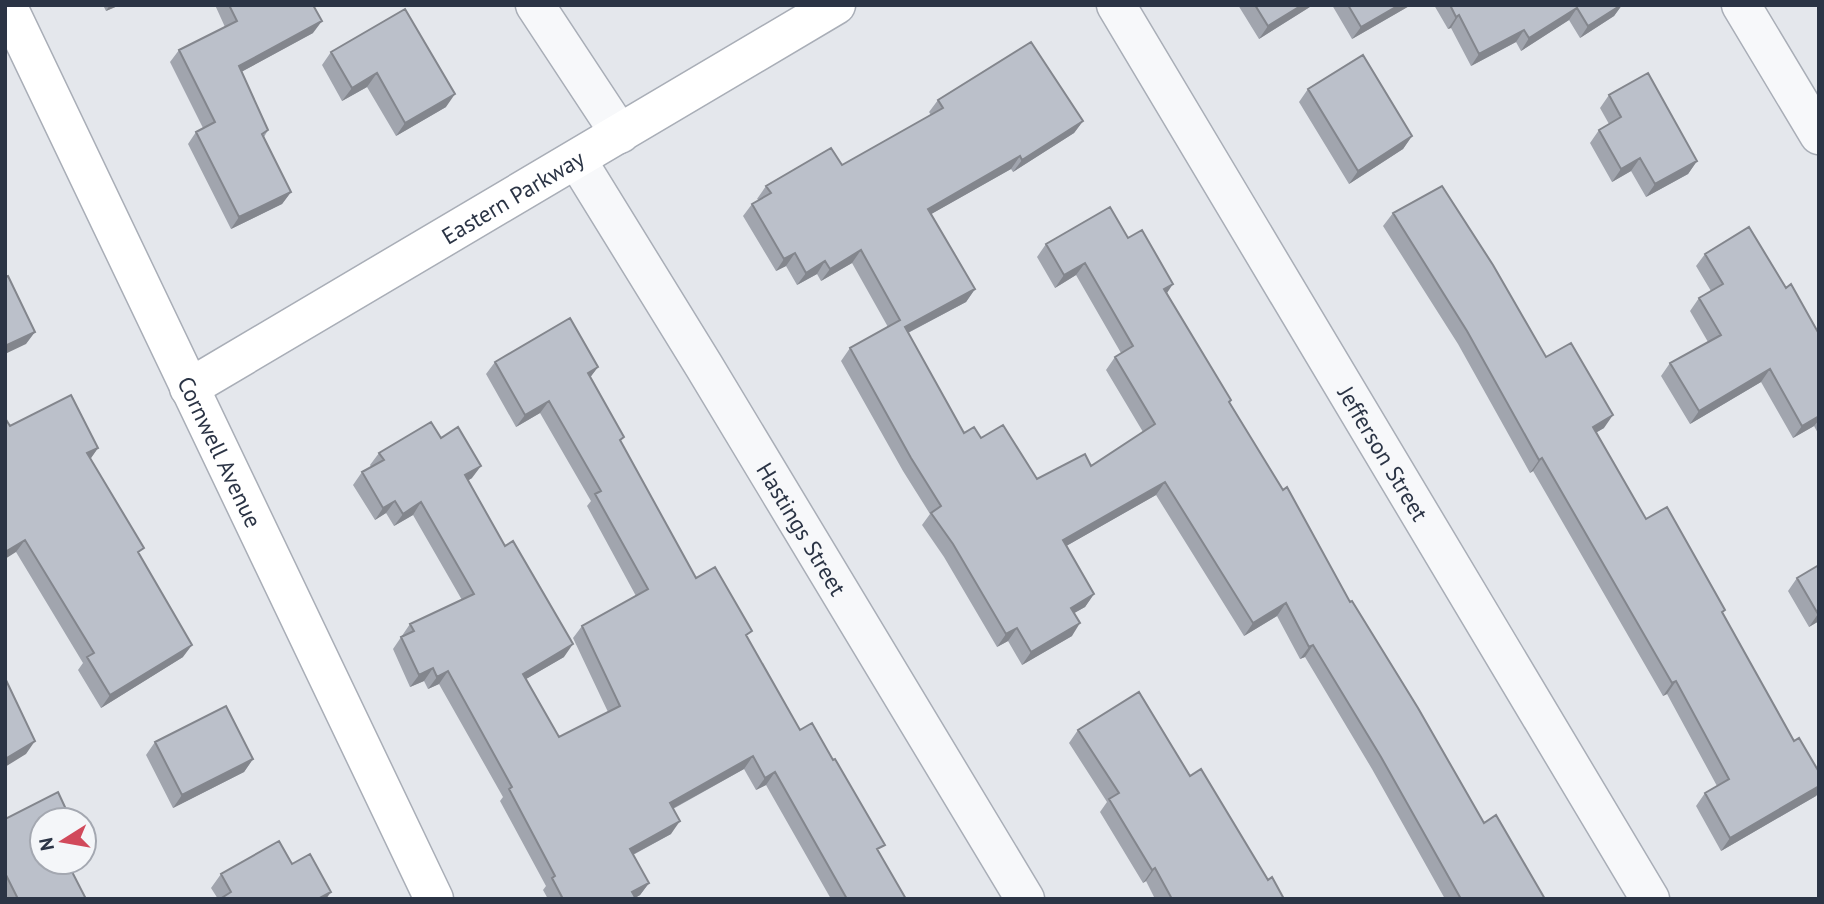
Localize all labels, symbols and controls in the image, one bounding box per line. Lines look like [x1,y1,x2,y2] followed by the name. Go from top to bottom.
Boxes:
[436,143,589,250] street label: Eastern Parkway
[172,371,269,532] street label: Cornwell Avenue
[1332,380,1435,526] street label: Jefferson Street
[751,457,853,601] street label: Hastings Street
[28,806,98,876] north arrow
[33,836,59,853] text: N

